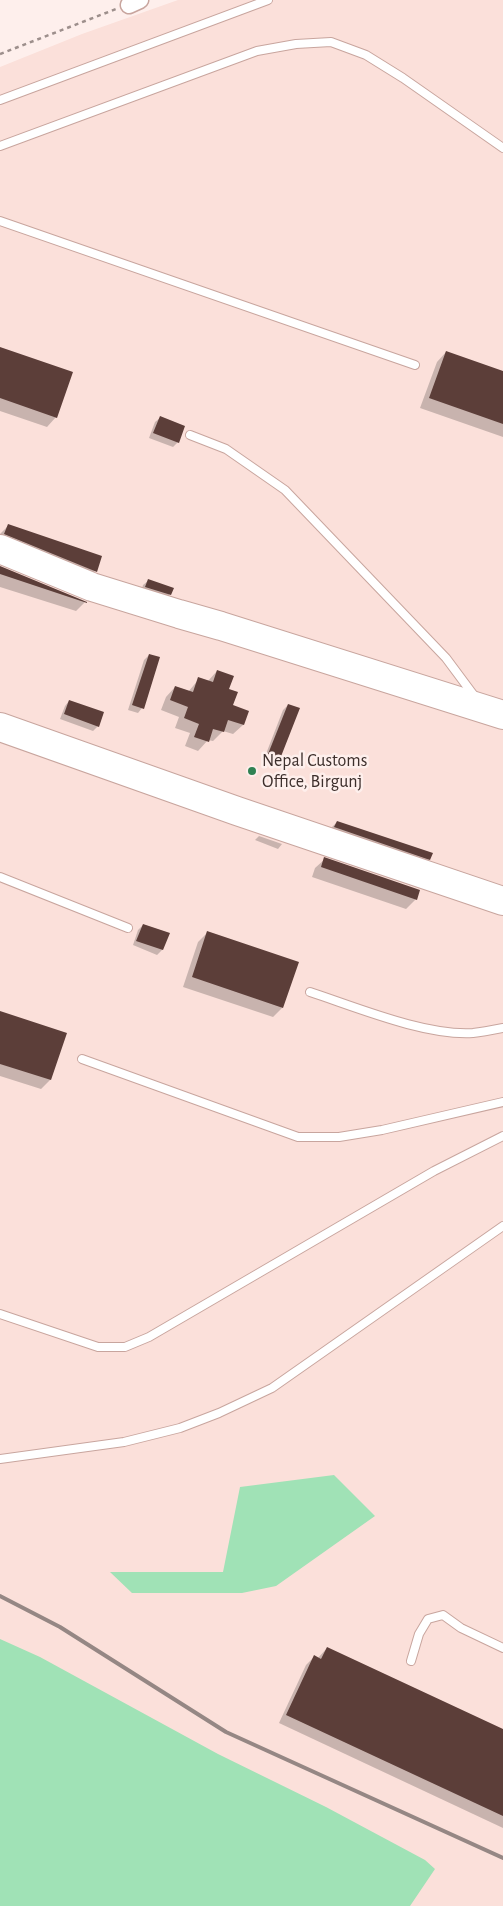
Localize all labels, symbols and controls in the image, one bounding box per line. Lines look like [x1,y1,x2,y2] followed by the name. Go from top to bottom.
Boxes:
[262,750,367,792] place label: Nepal Customs Office, Birgunj
[246,765,258,777] marker: Nepal Customs Office, Birgunj

